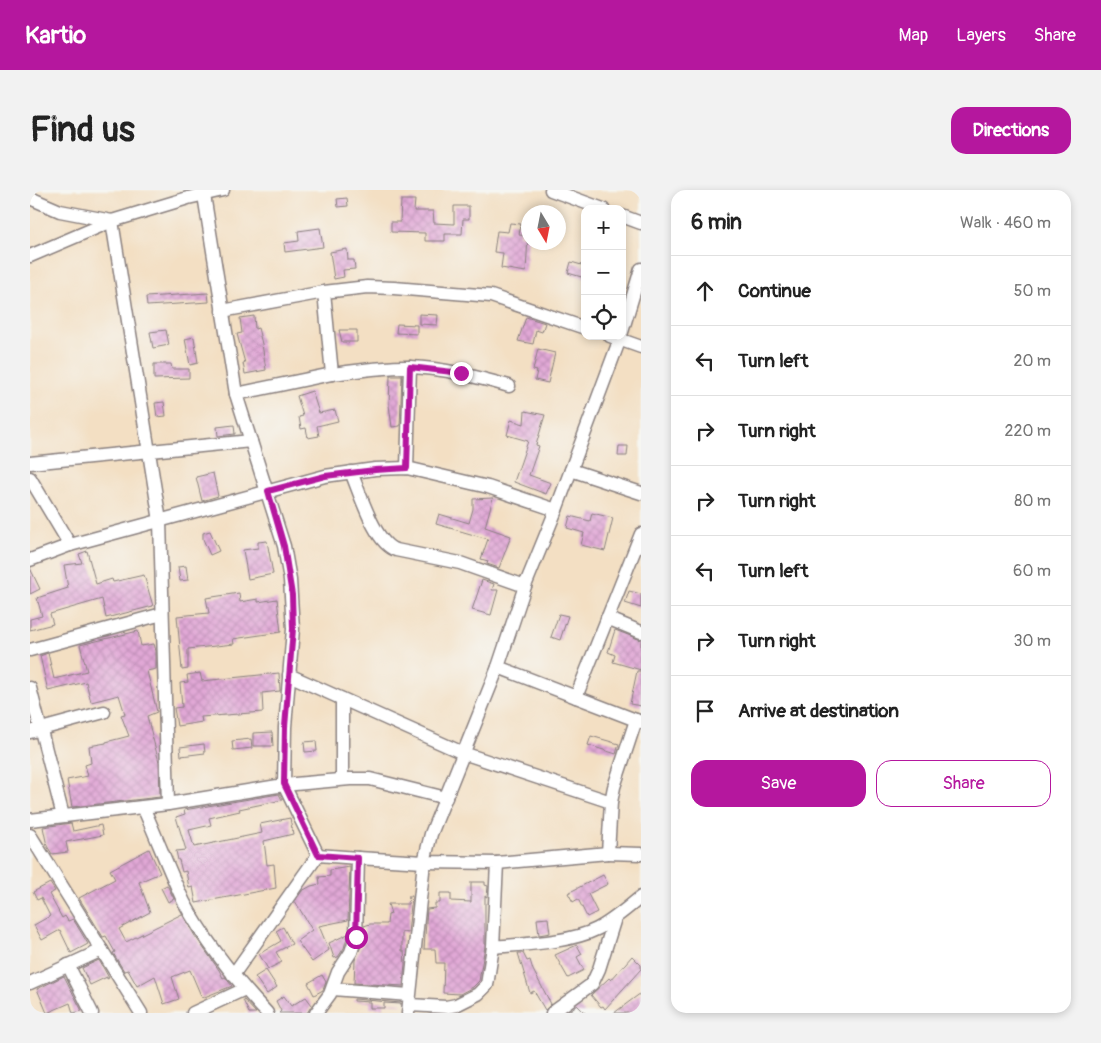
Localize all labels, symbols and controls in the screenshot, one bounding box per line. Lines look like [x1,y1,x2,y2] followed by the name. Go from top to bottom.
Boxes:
[25,21,86,50] text: Kartio
[899,24,928,47] text: Map
[956,24,1006,47] text: Layers
[1034,24,1076,47] text: Share
[951,107,1071,154] button: Directions
[30,108,135,152] text: Find us
[521,205,566,250] north arrow
[581,205,626,340] map controls
[581,205,626,250] button: +
[691,209,742,236] text: 6 min
[960,213,1051,233] text: Walk · 460 m
[581,250,626,295] button: −
[691,277,719,305] icon: ahead
[738,279,811,303] text: Continue
[1014,281,1051,301] text: 50 m
[581,295,626,340] button: locate
[691,347,719,375] icon: left
[738,349,808,373] text: Turn left
[1013,351,1051,371] text: 20 m
[450,362,473,385] route end
[691,417,719,445] icon: right
[738,419,816,443] text: Turn right
[1005,421,1051,441] text: 220 m
[691,487,719,515] icon: right
[738,489,816,513] text: Turn right
[1014,491,1051,511] text: 80 m
[691,557,719,585] icon: left
[738,559,808,583] text: Turn left
[1013,561,1051,581] text: 60 m
[691,627,719,655] icon: right
[738,629,816,653] text: Turn right
[1013,631,1051,651] text: 30 m
[691,697,719,725] icon: arrive
[738,699,899,723] text: Arrive at destination
[691,760,866,807] button: Save
[876,760,1051,807] button: Share
[345,926,368,949] route start

